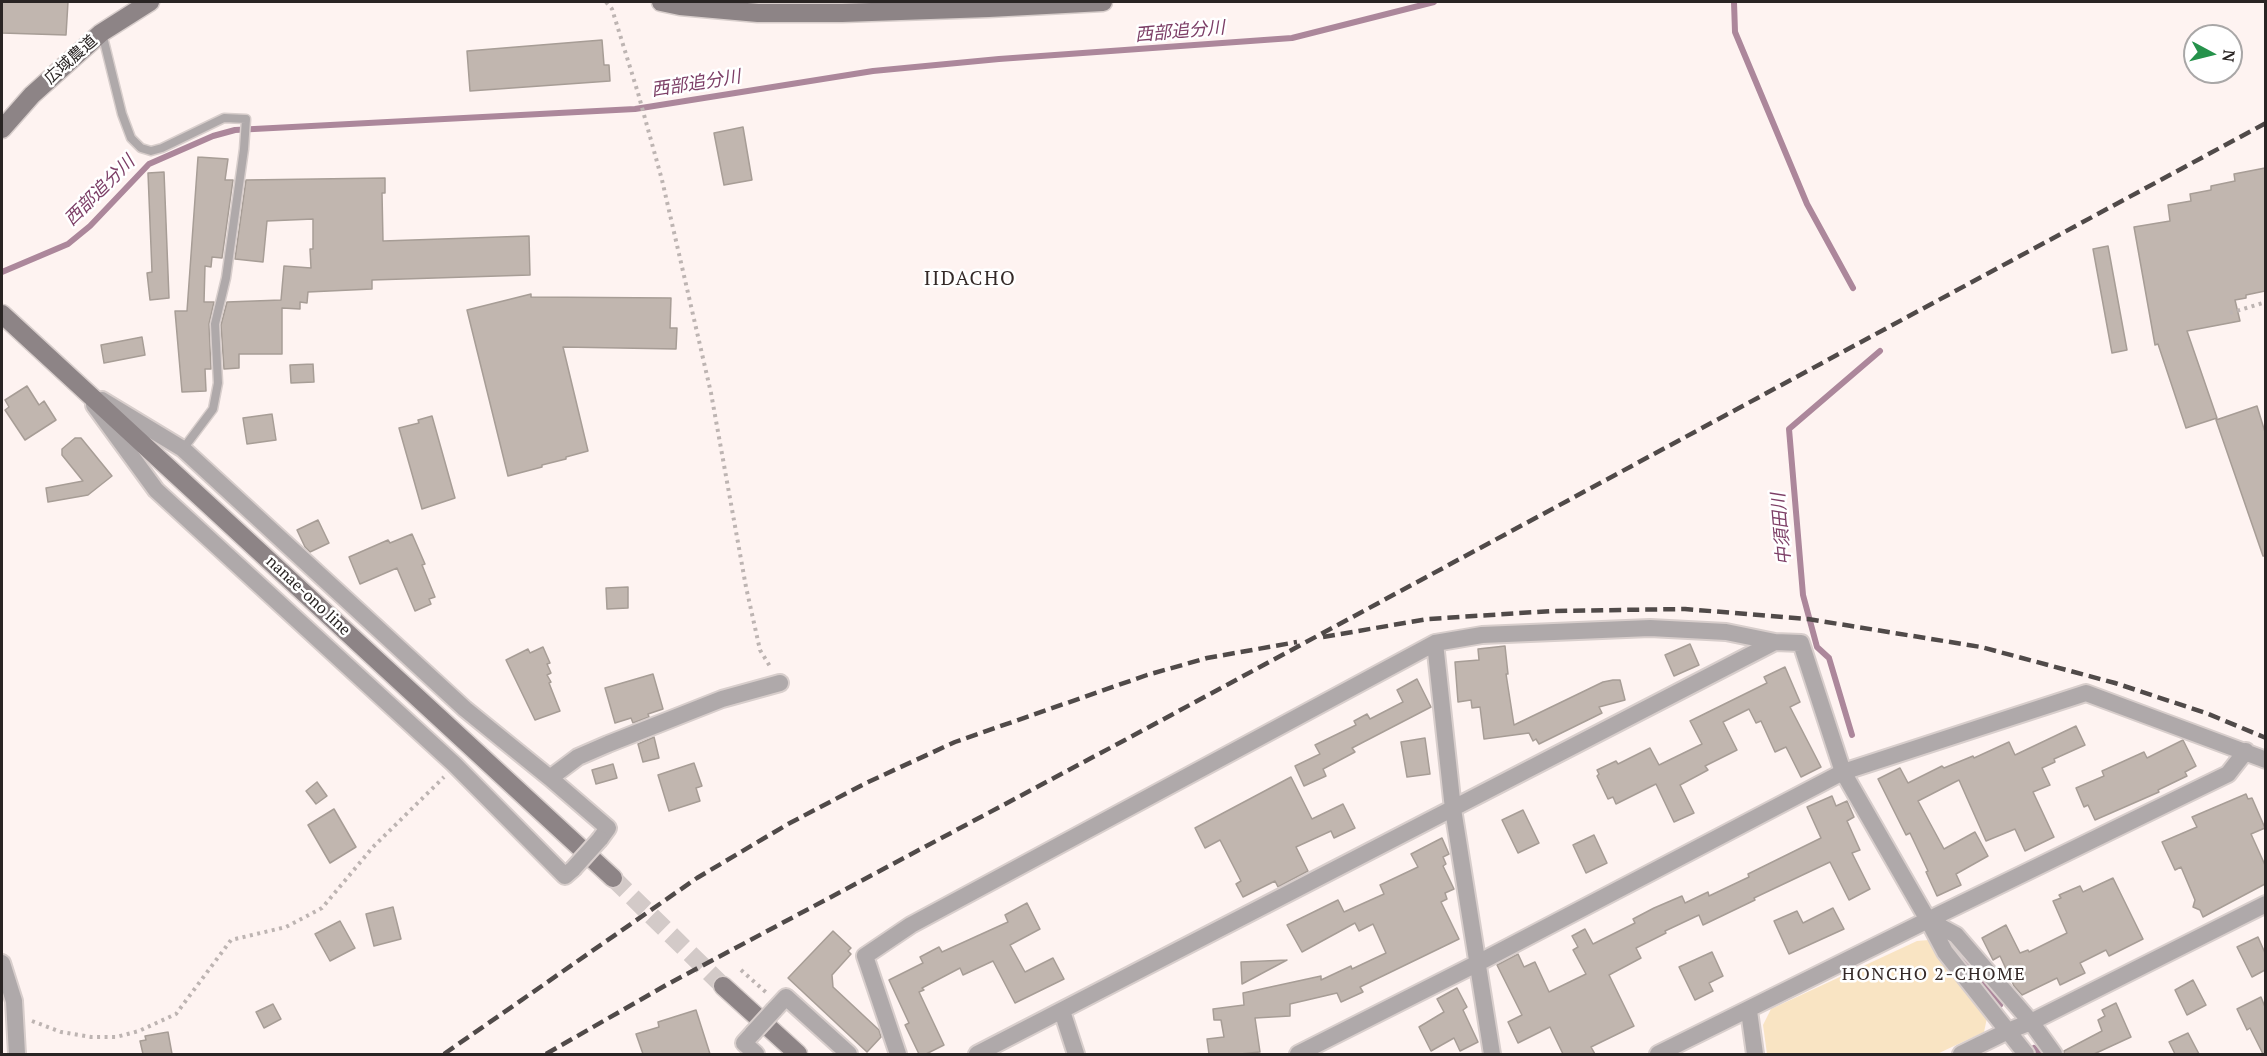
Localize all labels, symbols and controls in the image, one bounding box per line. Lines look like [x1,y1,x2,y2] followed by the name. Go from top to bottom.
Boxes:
[1134,17,1226,47] water label: 西部追分川
[2183,24,2243,84] north arrow
[41,31,101,89] street label: 広域農道
[2217,49,2241,63] text: N
[650,66,742,102] water label: 西部追分川
[61,152,139,230] water label: 西部追分川
[924,267,1016,291] district label: IIDACHO
[1768,492,1796,566] water label: 中須田川
[262,552,354,640] street label: nanae-ono line
[1842,964,2026,986] district label: HONCHO 2-CHOME

